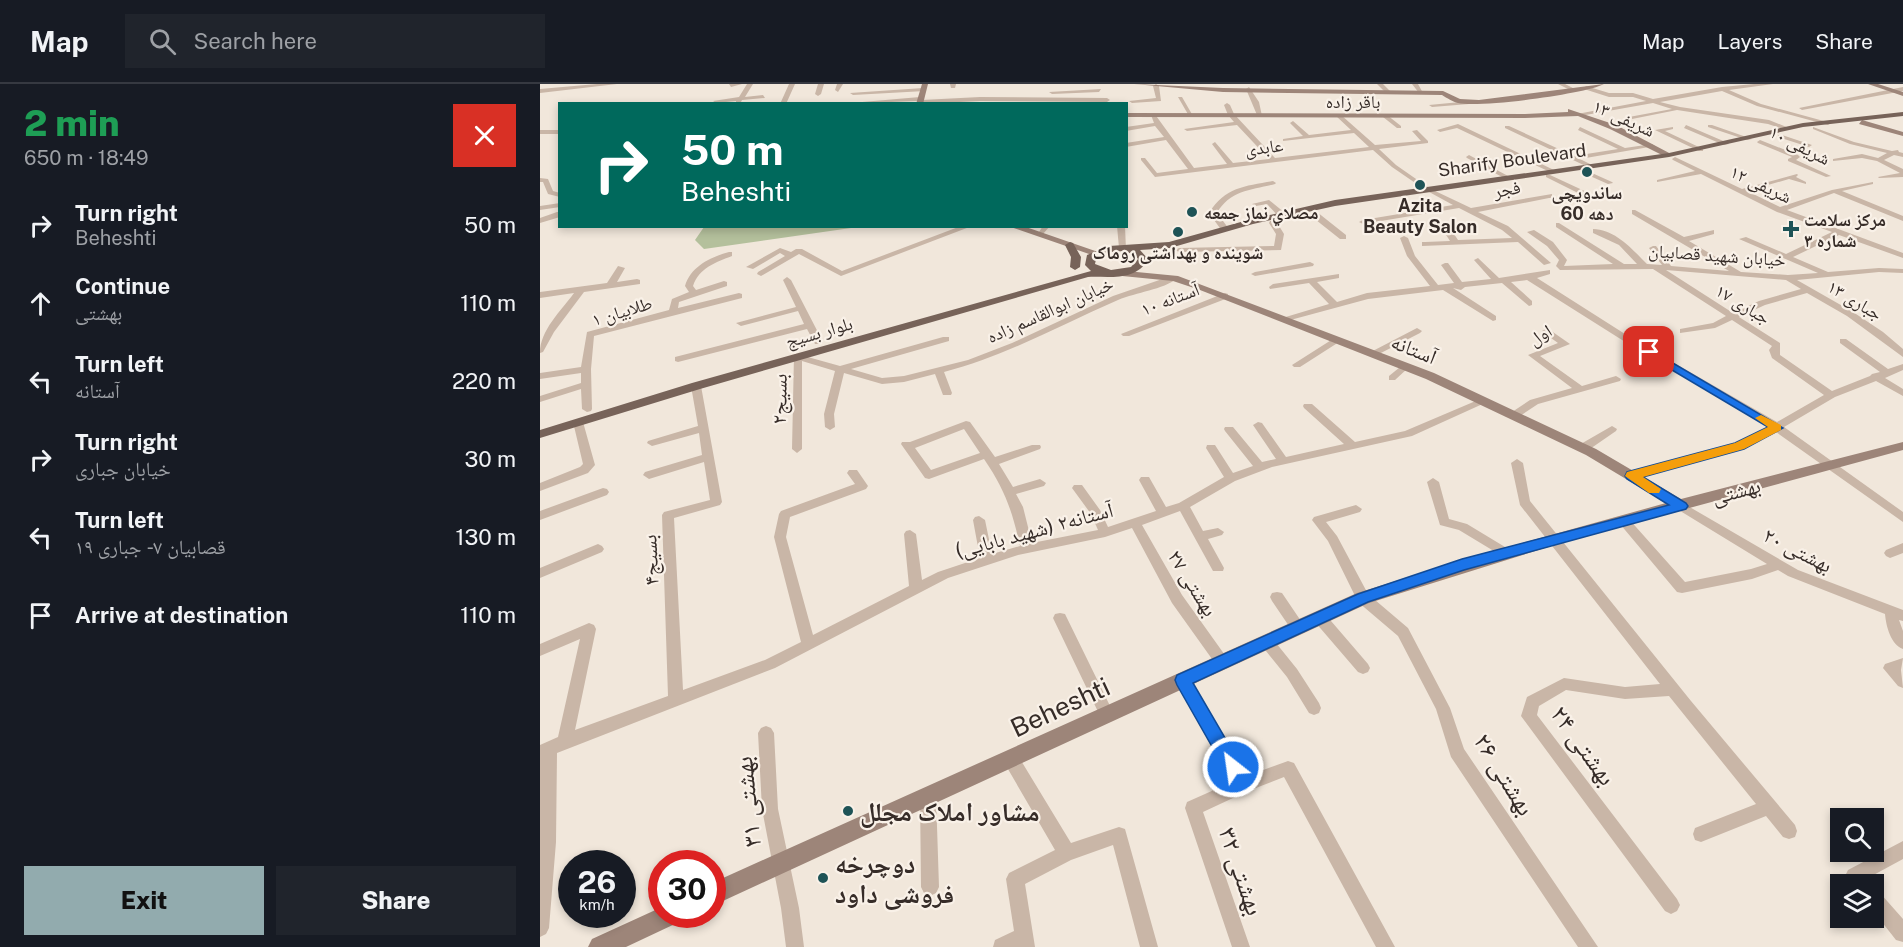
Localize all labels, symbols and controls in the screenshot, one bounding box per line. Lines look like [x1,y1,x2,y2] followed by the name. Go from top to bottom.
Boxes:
[125,14,545,68] search box
[30,25,89,58] text: Map
[146,25,179,58] icon: search
[194,28,317,54] text: Search here
[1642,29,1685,54] text: Map
[1718,29,1782,54] text: Layers
[1815,29,1873,54] text: Share
[1326,91,1380,112] street label: باقر زاده
[1590,95,1658,142] street label: شریفی ۱۳
[24,102,120,144] text: 2 min
[453,104,516,167] button: close
[1766,121,1834,170] street label: شریفی ۱۰
[681,125,784,174] text: 50 m
[582,126,660,204] icon: right
[1244,134,1284,161] street label: عابدی
[1437,139,1587,181] street label: Sharify Boulevard
[24,146,148,170] text: 650 m · 18:49
[1727,161,1795,208] street label: شریفی ۱۲
[1580,165,1594,179] marker: ساندویچی دهه 60
[681,175,791,207] text: Beheshti
[1491,176,1522,202] street label: فجر
[1413,178,1427,192] marker: Azita Beauty Salon
[1552,182,1622,224] place label: ساندویچی دهه 60
[1363,195,1477,237] place label: Azita Beauty Salon
[75,200,178,226] text: Turn right
[1204,202,1319,227] place label: مصلاي نماز جمعه
[1185,205,1199,219] marker: مصلاي نماز جمعه
[24,209,57,242] icon: right
[1804,209,1886,251] place label: مرکز سلامت شماره ۳
[464,212,516,238] text: 50 m
[1782,220,1800,238] marker: مرکز سلامت شماره ۳
[1171,225,1185,239] marker: شوینده و بهداشتی روماک
[75,226,157,250] text: Beheshti
[1648,240,1786,271] street label: خیابان شهید قصابیان
[1093,242,1263,264] place label: شوینده و بهداشتی روماک
[75,273,170,299] text: Continue
[984,273,1117,349] street label: خیابان ابوالقاسم زاده
[1823,276,1886,325] street label: جباری ۱۳
[1138,278,1203,320] street label: آستانه ۱۰
[1711,280,1774,329] street label: جباری ۱۷
[24,287,57,320] icon: ahead
[460,290,516,316] text: 110 m
[589,292,655,331] street label: طلابیان ۱
[75,301,122,325] text: بهشتی
[783,312,856,353] street label: بلوار بسیج
[1525,320,1556,351] street label: اول
[1623,326,1674,377] pin
[1388,329,1441,370] street label: آستانه
[1632,335,1665,368] icon: arrive
[75,351,164,377] text: Turn left
[24,365,57,398] icon: left
[452,368,516,394] text: 220 m
[766,373,793,425] street label: بسیج۲
[75,379,120,403] text: آستانه
[75,429,178,455] text: Turn right
[24,443,57,476] icon: right
[464,446,516,472] text: 30 m
[75,457,171,481] text: خیابان جباری
[1709,472,1763,510] street label: بهشتی
[952,497,1117,564] street label: آستانه۲ (شهید بابایی)
[75,507,164,533] text: Turn left
[24,521,57,554] icon: left
[1759,522,1836,579] street label: بهشتی ۲۰
[455,524,516,550] text: 130 m
[636,534,665,586] street label: بسیج۴
[75,535,226,559] text: قصابيان ۷ - جباری ۱۹
[1162,545,1223,621] street label: بهشتی ۲۷
[24,599,57,632] icon: arrive
[75,602,288,628] text: Arrive at destination
[460,602,516,628] text: 110 m
[1005,671,1115,743] street label: Beheshti
[1544,699,1623,792] street label: بهشتی ۲۴
[1467,727,1542,821] street label: بهشتی ۲۶
[1201,735,1265,799] position arrow
[727,755,768,849] street label: بهشتی ۳۱
[860,796,1040,828] place label: مشاور املاک مجلل
[841,804,855,818] marker: مشاور املاک مجلل
[1830,808,1884,928] map controls
[1830,808,1884,862] button: search
[1212,823,1272,919] street label: بهشتی ۳۲
[835,848,954,910] place label: دوچرخه فروشی داود
[648,850,726,928] speed limit sign: 30
[578,864,616,900] text: 26
[24,866,264,935] button: Exit
[276,866,516,935] button: Share
[816,871,830,885] marker: دوچرخه فروشی داود
[1830,874,1884,928] button: layers
[579,896,615,913] text: km/h

